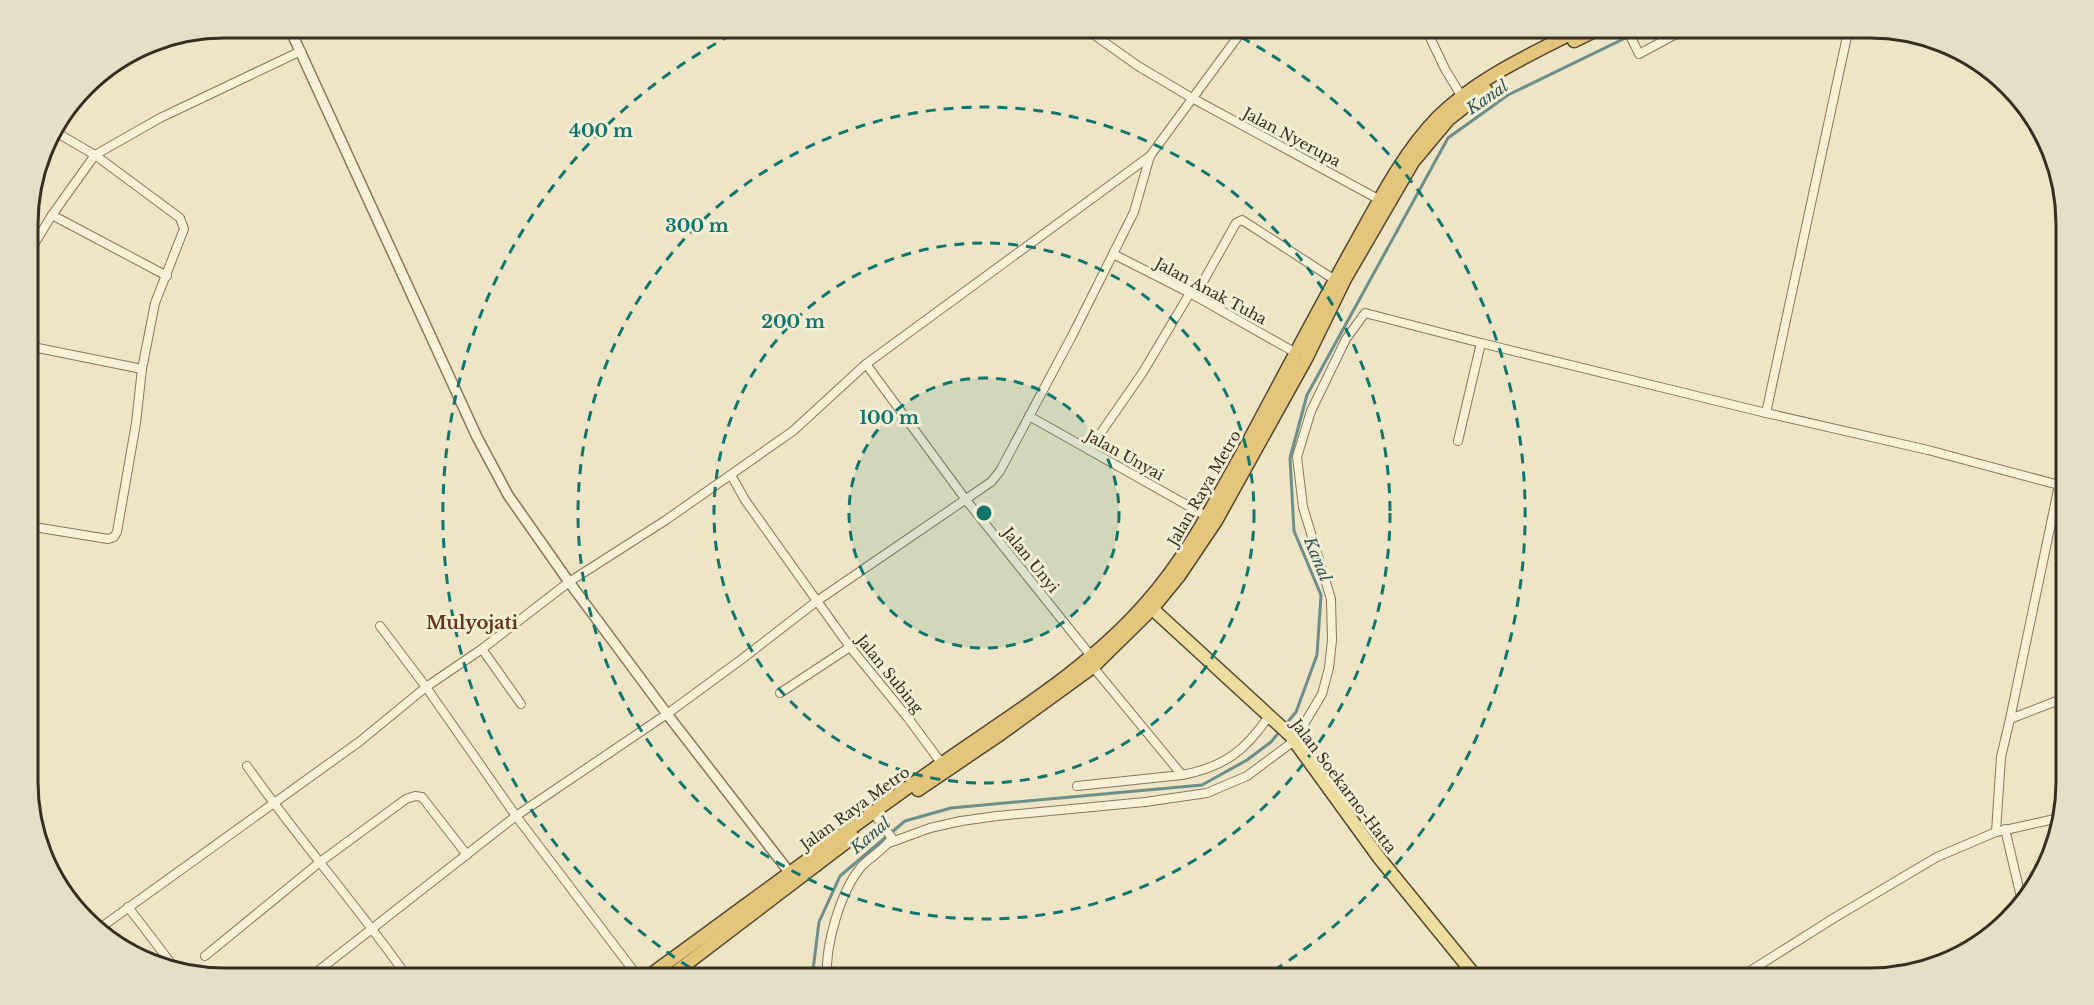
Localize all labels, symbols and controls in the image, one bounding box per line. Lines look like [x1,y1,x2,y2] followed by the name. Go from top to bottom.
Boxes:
[1461,75,1513,119] water label: Kanal
[1238,102,1345,171] street label: Jalan Nyerupa
[569,120,633,142] text: 400 m
[665,215,729,237] text: 300 m
[1150,253,1271,329] street label: Jalan Anak Tuha
[761,311,825,333] text: 200 m
[859,407,919,429] text: 100 m
[1081,425,1168,484] street label: Jalan Unyai
[1162,427,1245,551] street label: Jalan Raya Metro
[974,503,994,523] centre of rings
[998,522,1063,597] street label: Jalan Unyi
[1300,533,1336,585] water label: Kanal
[426,612,518,634] district label: Mulyojati
[851,629,928,718] street label: Jalan Subing
[1286,714,1401,857] street label: Jalan Soekarno-Hatta
[795,762,913,855] street label: Jalan Raya Metro
[845,812,895,858] water label: Kanal

